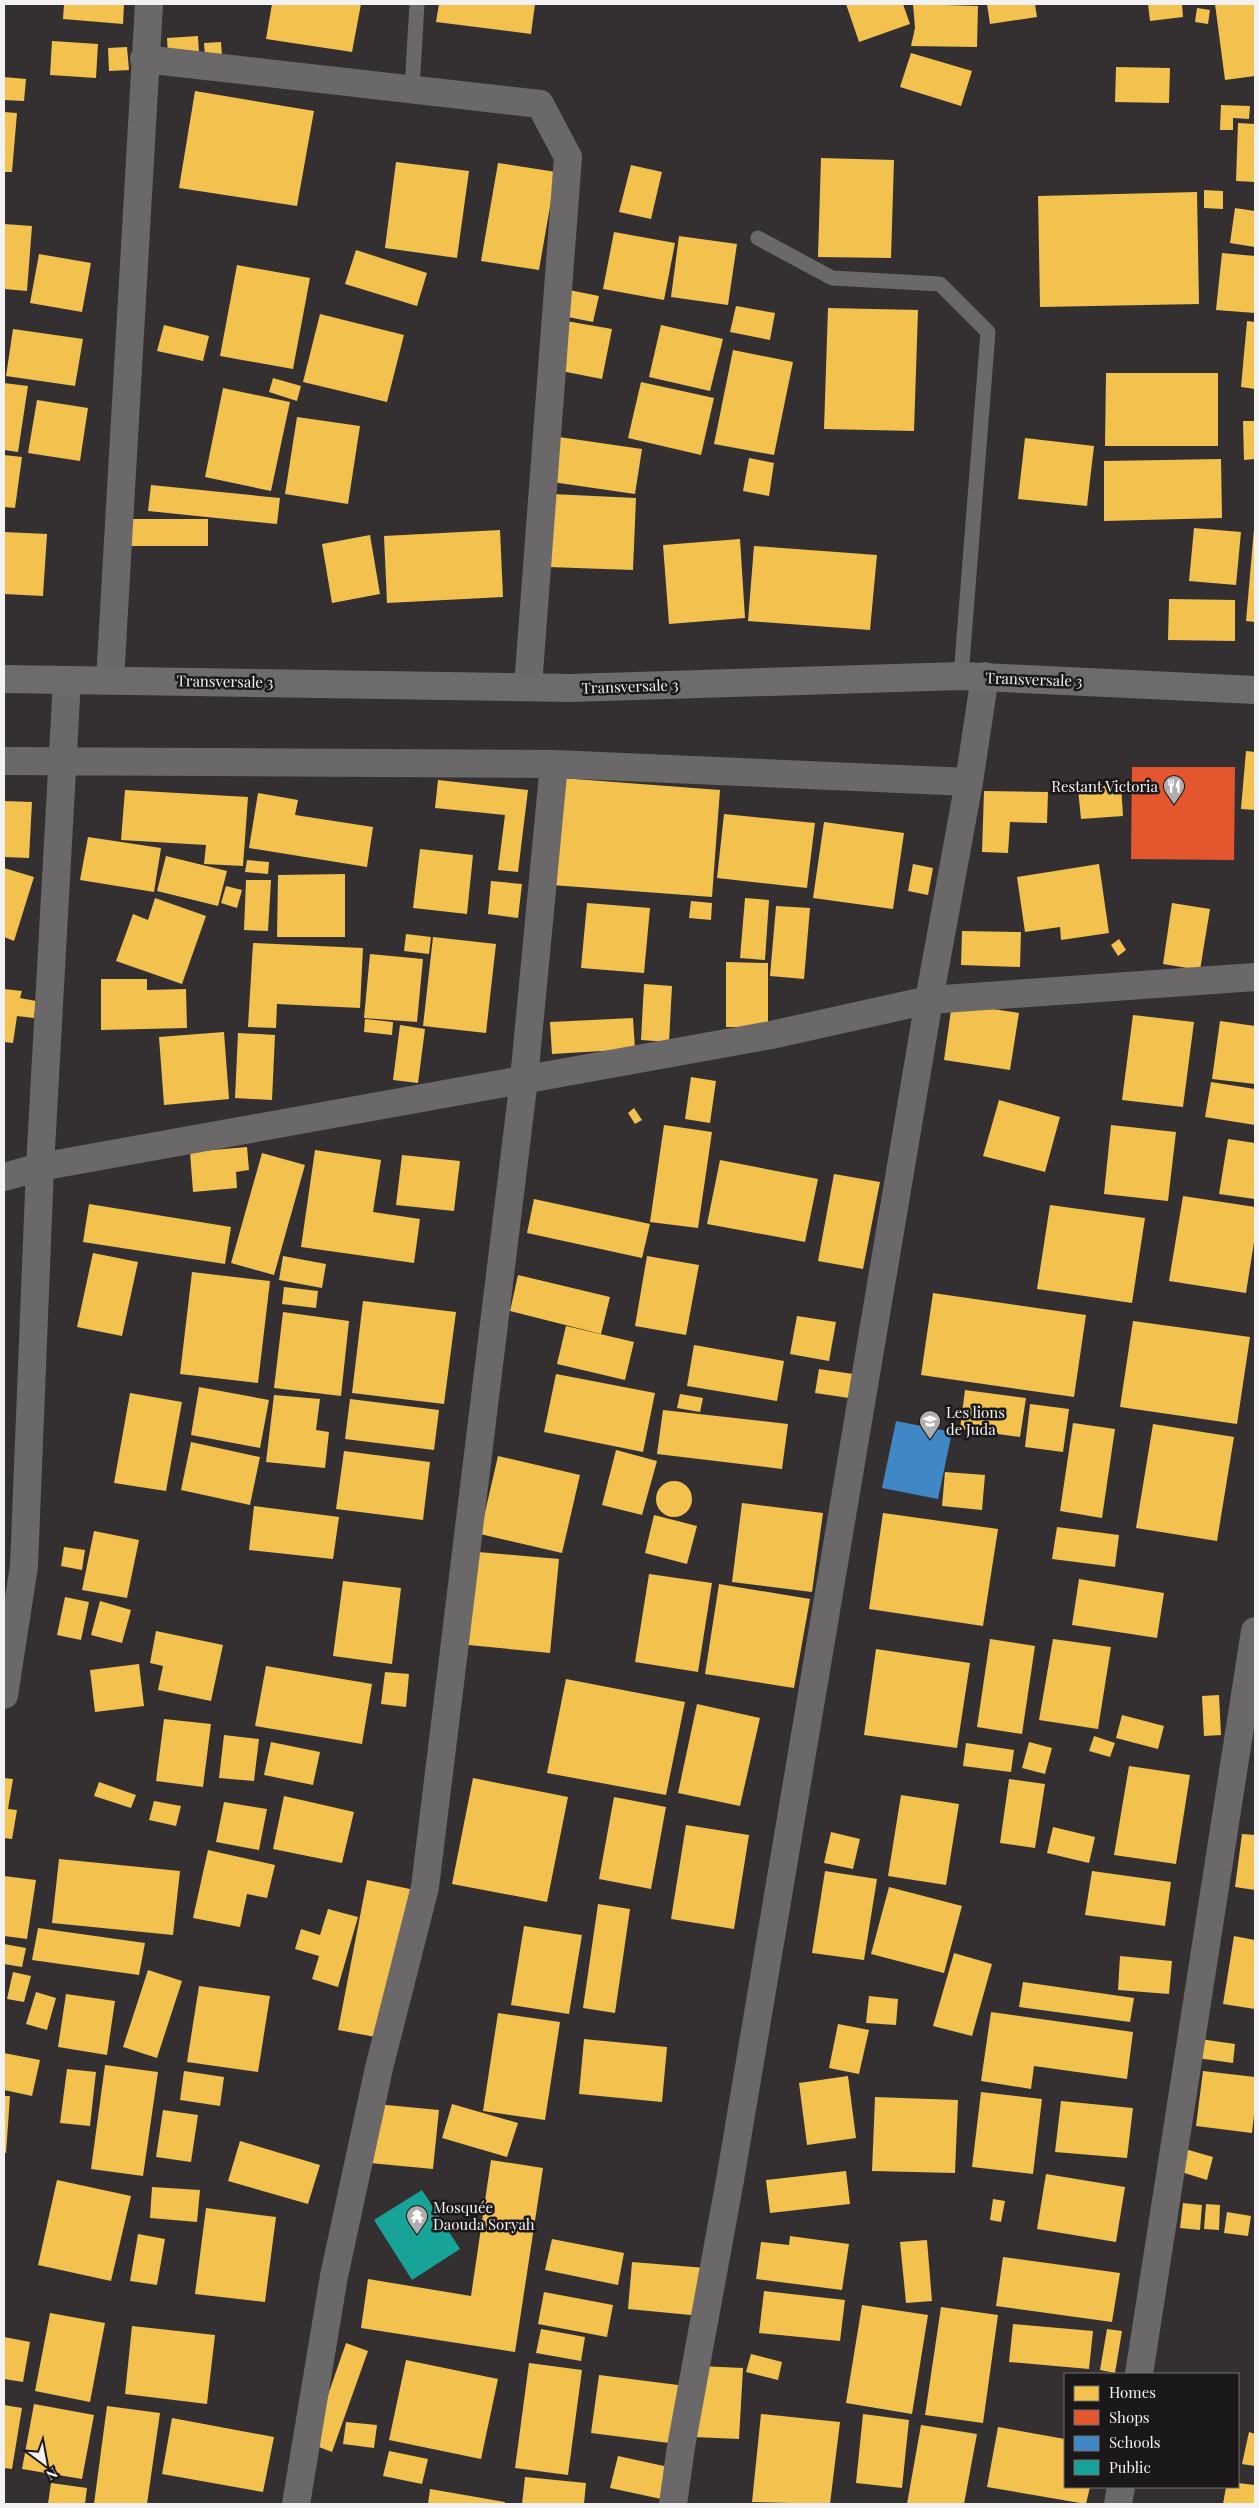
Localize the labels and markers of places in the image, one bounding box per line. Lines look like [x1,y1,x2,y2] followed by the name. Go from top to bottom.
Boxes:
[1162,774,1186,805] restaurant icon: Restant Victoria
[1051,776,1159,796] place label: Restant Victoria
[946,1402,1005,1439] place label: Les lions de Juda
[918,1409,942,1440] school or university icon: Les lions de Juda
[433,2197,535,2234] place label: Mosquée Daouda Soryah
[405,2204,429,2235] temple icon: Mosquée Daouda Soryah

